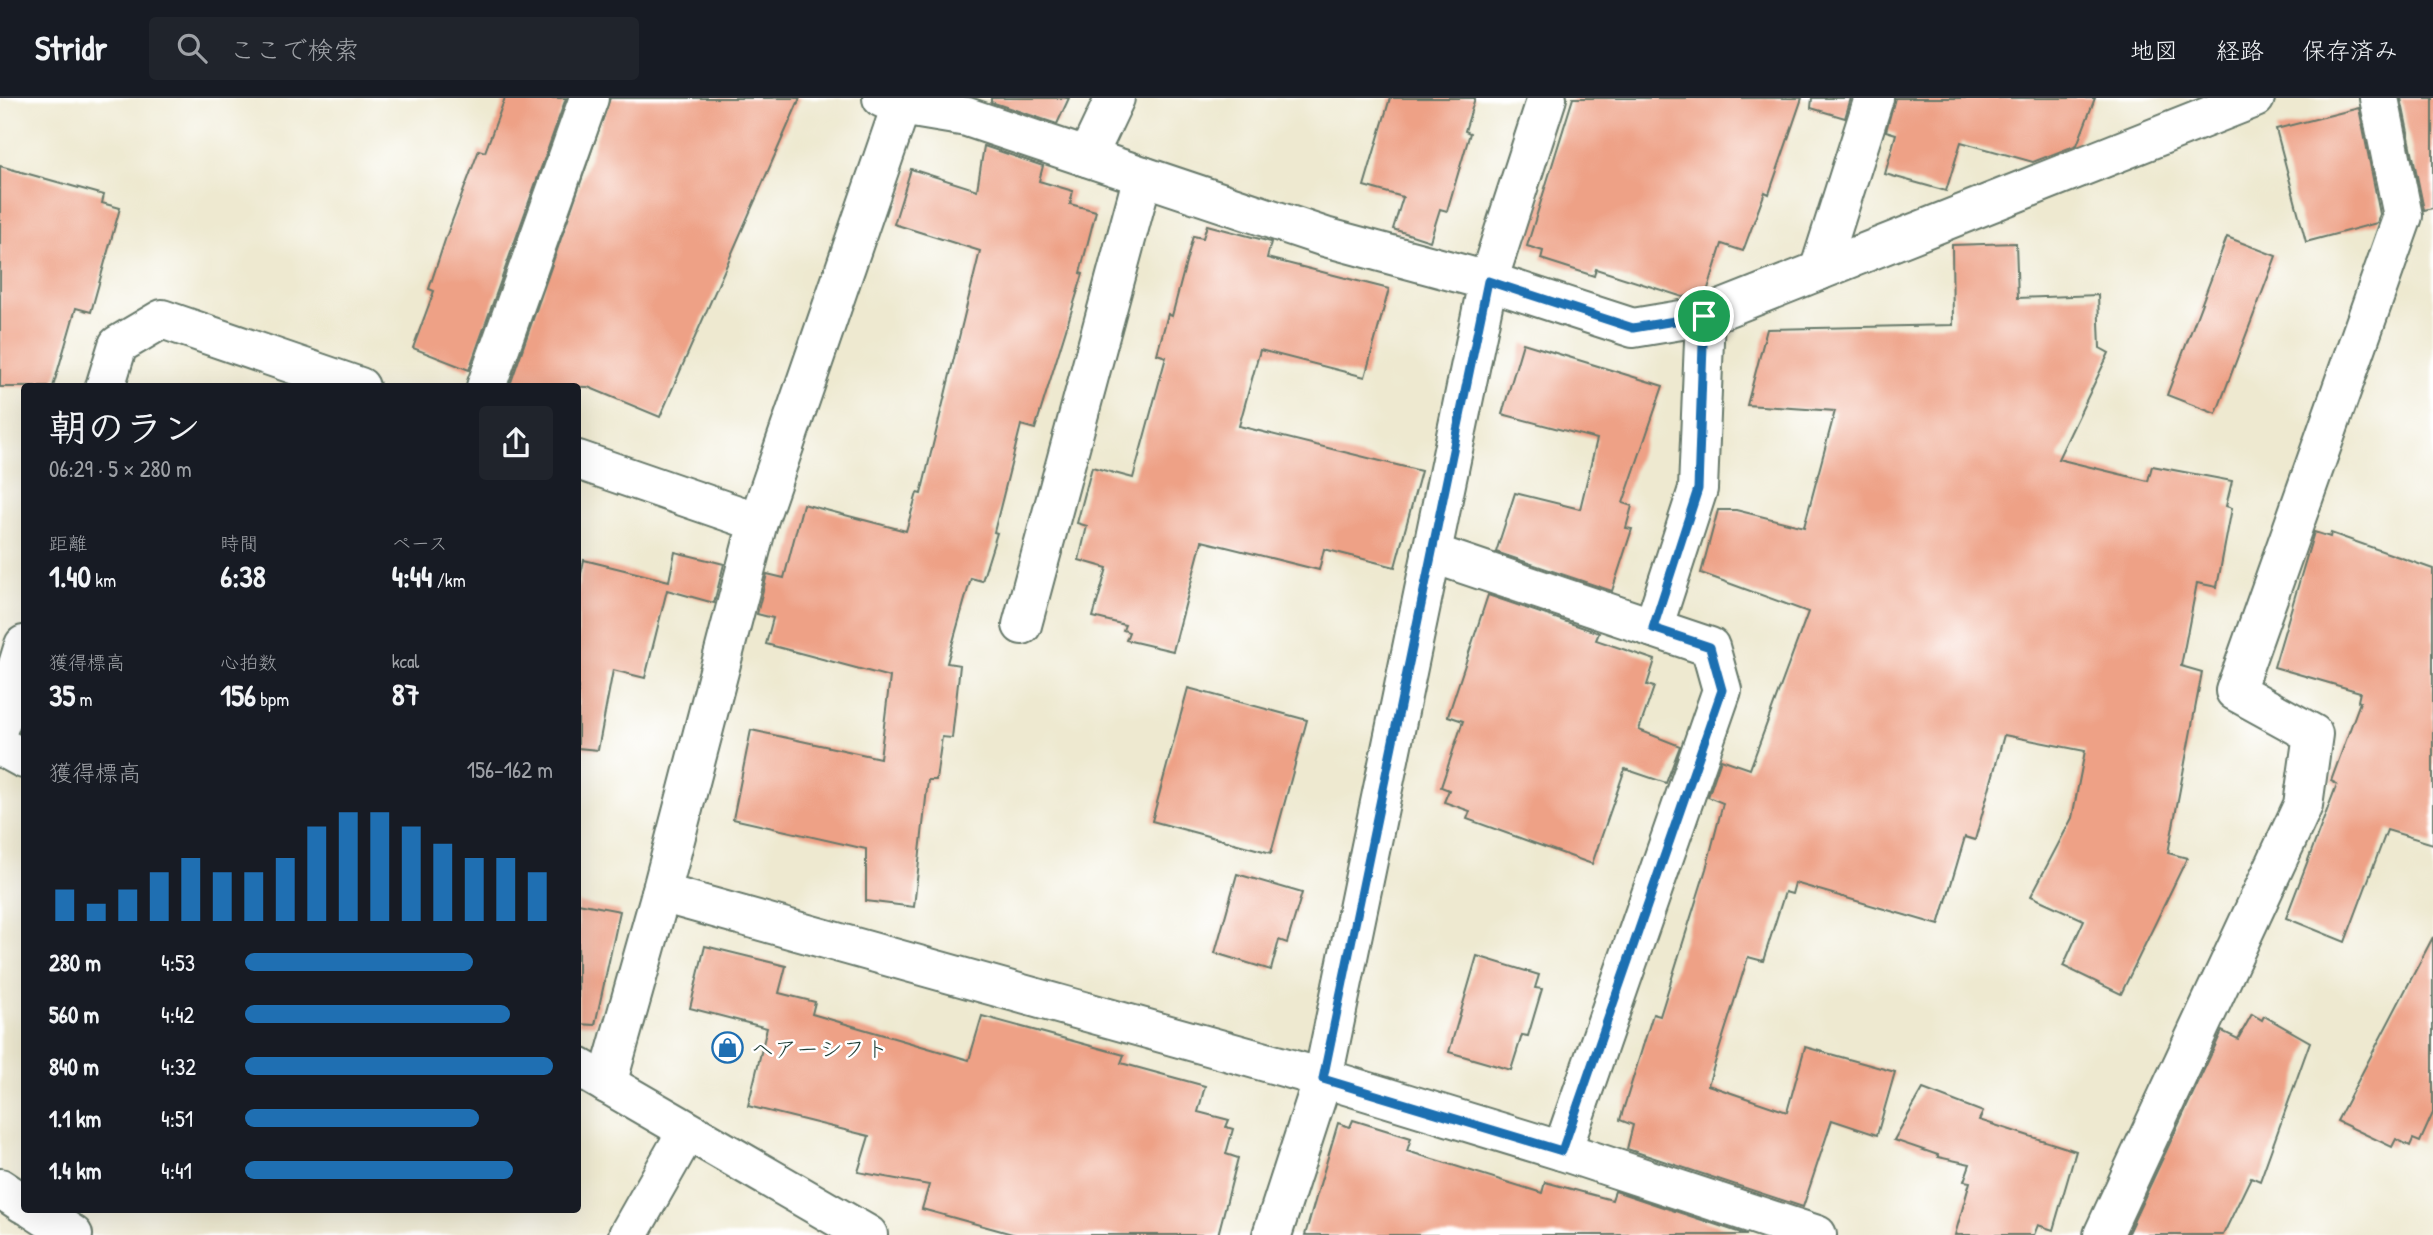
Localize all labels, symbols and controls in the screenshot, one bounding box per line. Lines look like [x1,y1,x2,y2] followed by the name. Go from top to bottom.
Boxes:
[149,17,639,80] search box
[35,26,107,70] text: Stridr
[173,29,211,67] icon: search
[229,32,359,67] text: ここで検索
[2130,34,2178,66] text: 地図
[2216,34,2264,66] text: 経路
[2302,34,2398,66] text: 保存済み
[1674,286,1734,346] pin
[1685,297,1723,335] icon: arrive
[49,401,201,453] text: 朝のラン
[479,406,553,480] button: share
[49,453,192,484] text: 06:29 · 5 × 280 m
[49,530,87,556] text: 距離
[220,530,258,556] text: 時間
[392,530,448,556] text: ペース
[49,556,91,596] text: 1.40
[220,556,266,596] text: 6:38
[392,556,432,596] text: 4:44
[91,567,116,593] text: km
[432,567,466,593] text: /km
[392,648,419,674] text: kcal
[49,649,125,675] text: 獲得標高
[220,649,277,675] text: 心拍数
[392,674,420,714] text: 87
[49,675,75,715] text: 35
[220,675,256,715] text: 156
[75,686,92,712] text: m
[256,686,289,712] text: bpm
[467,754,553,785] text: 156–162 m
[49,757,141,788] text: 獲得標高
[49,947,101,978] text: 280 m
[161,947,195,978] text: 4:53
[49,999,99,1030] text: 560 m
[161,999,194,1030] text: 4:42
[711,1031,745,1065] shop icon: ヘアーシフト
[751,1033,889,1064] place label: ヘアーシフト
[49,1051,99,1082] text: 840 m
[161,1051,196,1082] text: 4:32
[49,1103,101,1134] text: 1.1 km
[161,1103,193,1134] text: 4:51
[49,1155,101,1186] text: 1.4 km
[161,1155,192,1186] text: 4:41

